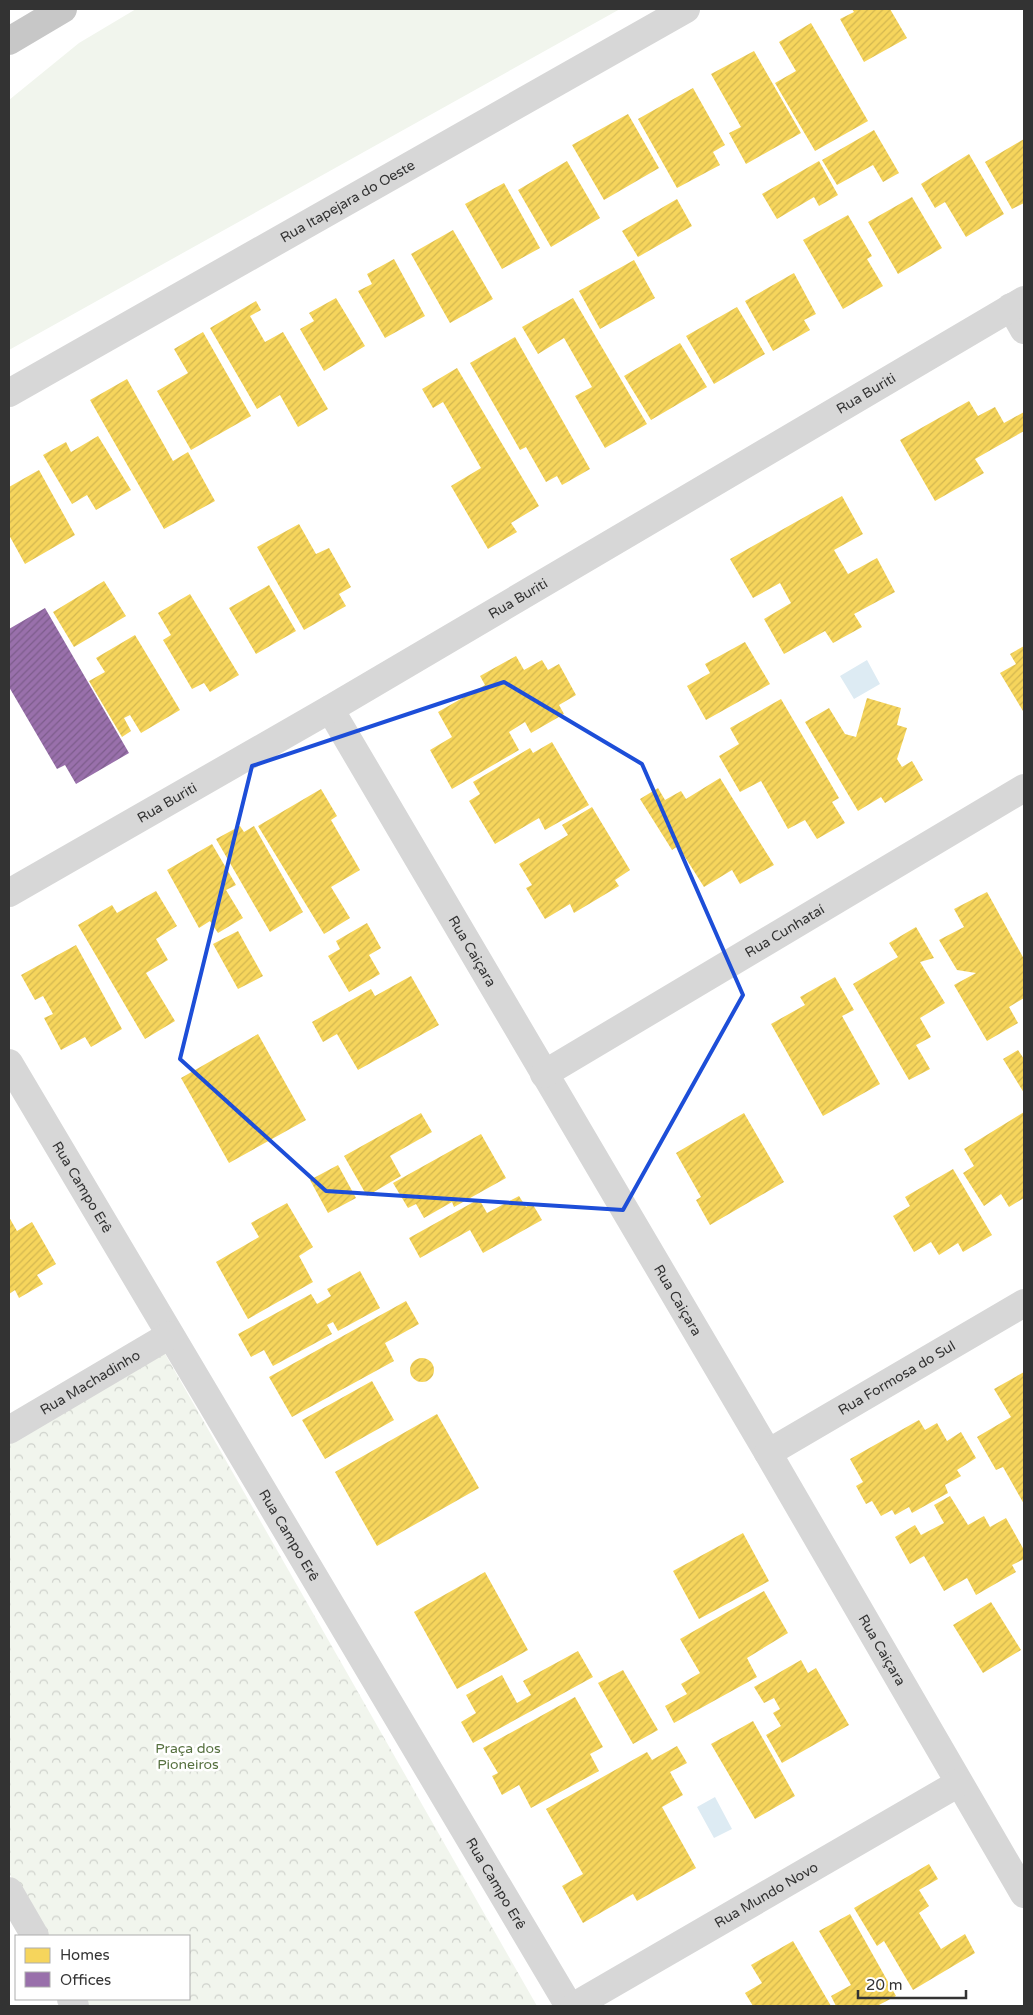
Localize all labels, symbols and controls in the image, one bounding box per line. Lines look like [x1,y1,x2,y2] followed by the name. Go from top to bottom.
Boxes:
[277,156,418,246] street label: Rua Itapejara do Oeste
[833,369,899,417] street label: Rua Buriti
[485,574,551,622] street label: Rua Buriti
[134,779,200,826] street label: Rua Buriti
[742,900,828,961] street label: Rua Cunhataí
[445,912,500,990] street label: Rua Caiçara
[49,1138,116,1236] street label: Rua Campo Erê
[650,1262,706,1339] street label: Rua Caiçara
[835,1337,958,1419] street label: Rua Formosa do Sul
[37,1346,143,1418] street label: Rua Machadinho
[256,1486,323,1584] street label: Rua Campo Erê
[855,1611,910,1689] street label: Rua Caiçara
[155,1740,221,1773] park label: Praça dos Pioneiros
[462,1834,530,1932] street label: Rua Campo Erê
[711,1858,821,1931] street label: Rua Mundo Novo
[15,1935,190,2000] legend
[60,1946,110,1964] text: Homes
[858,1968,966,2000] scale bar
[60,1971,111,1989] text: Offices
[866,1976,903,1994] text: 20 m

